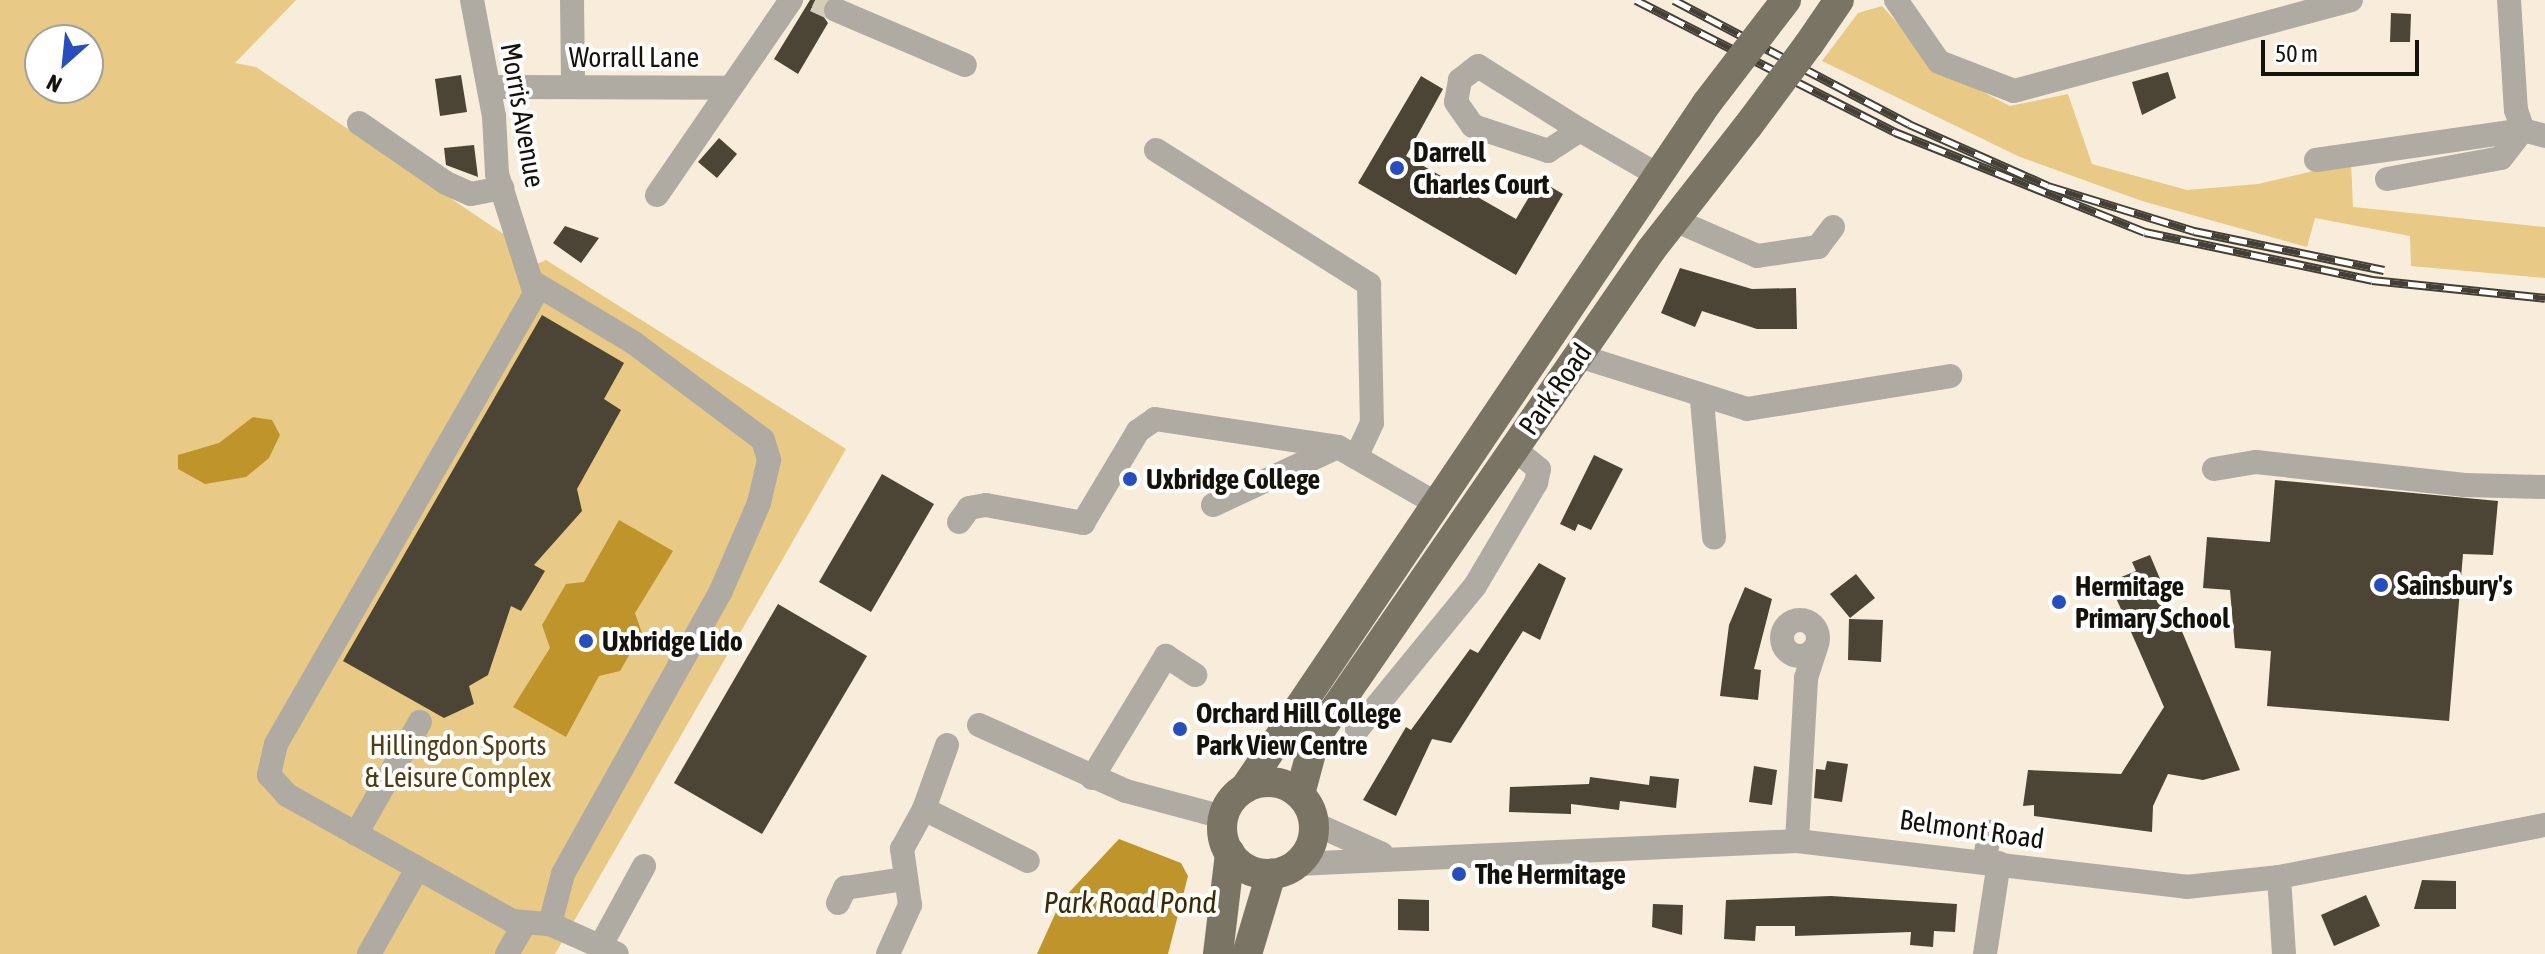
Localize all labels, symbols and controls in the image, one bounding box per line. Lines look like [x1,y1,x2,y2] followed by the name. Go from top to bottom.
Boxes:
[24,24,104,104] north arrow
[2265,24,2423,74] scale bar
[494,40,552,190] street label: Morris Avenue
[569,40,699,74] street label: Worrall Lane
[2275,40,2318,67] text: 50 m
[42,69,66,98] text: N
[1413,135,1549,201] place label: Darrell Charles Court
[1388,159,1406,177] marker: Darrell Charles Court
[1511,337,1599,441] street label: Park Road
[1146,462,1320,496] place label: Uxbridge College
[1121,470,1139,488] marker: Uxbridge College
[2397,568,2513,602] place label: Sainsbury's
[2075,569,2230,635] place label: Hermitage Primary School
[2372,576,2390,594] marker: Sainsbury's
[2050,593,2068,611] marker: Hermitage Primary School
[602,624,743,658] place label: Uxbridge Lido
[577,632,595,650] marker: Uxbridge Lido
[1196,696,1402,762] place label: Orchard Hill College Park View Centre
[1171,720,1189,738] marker: Orchard Hill College Park View Centre
[365,728,551,794] park label: Hillingdon Sports & Leisure Complex
[1898,802,2046,856] street label: Belmont Road
[1475,857,1626,891] place label: The Hermitage
[1450,865,1468,883] marker: The Hermitage
[1043,884,1217,920] water label: Park Road Pond

